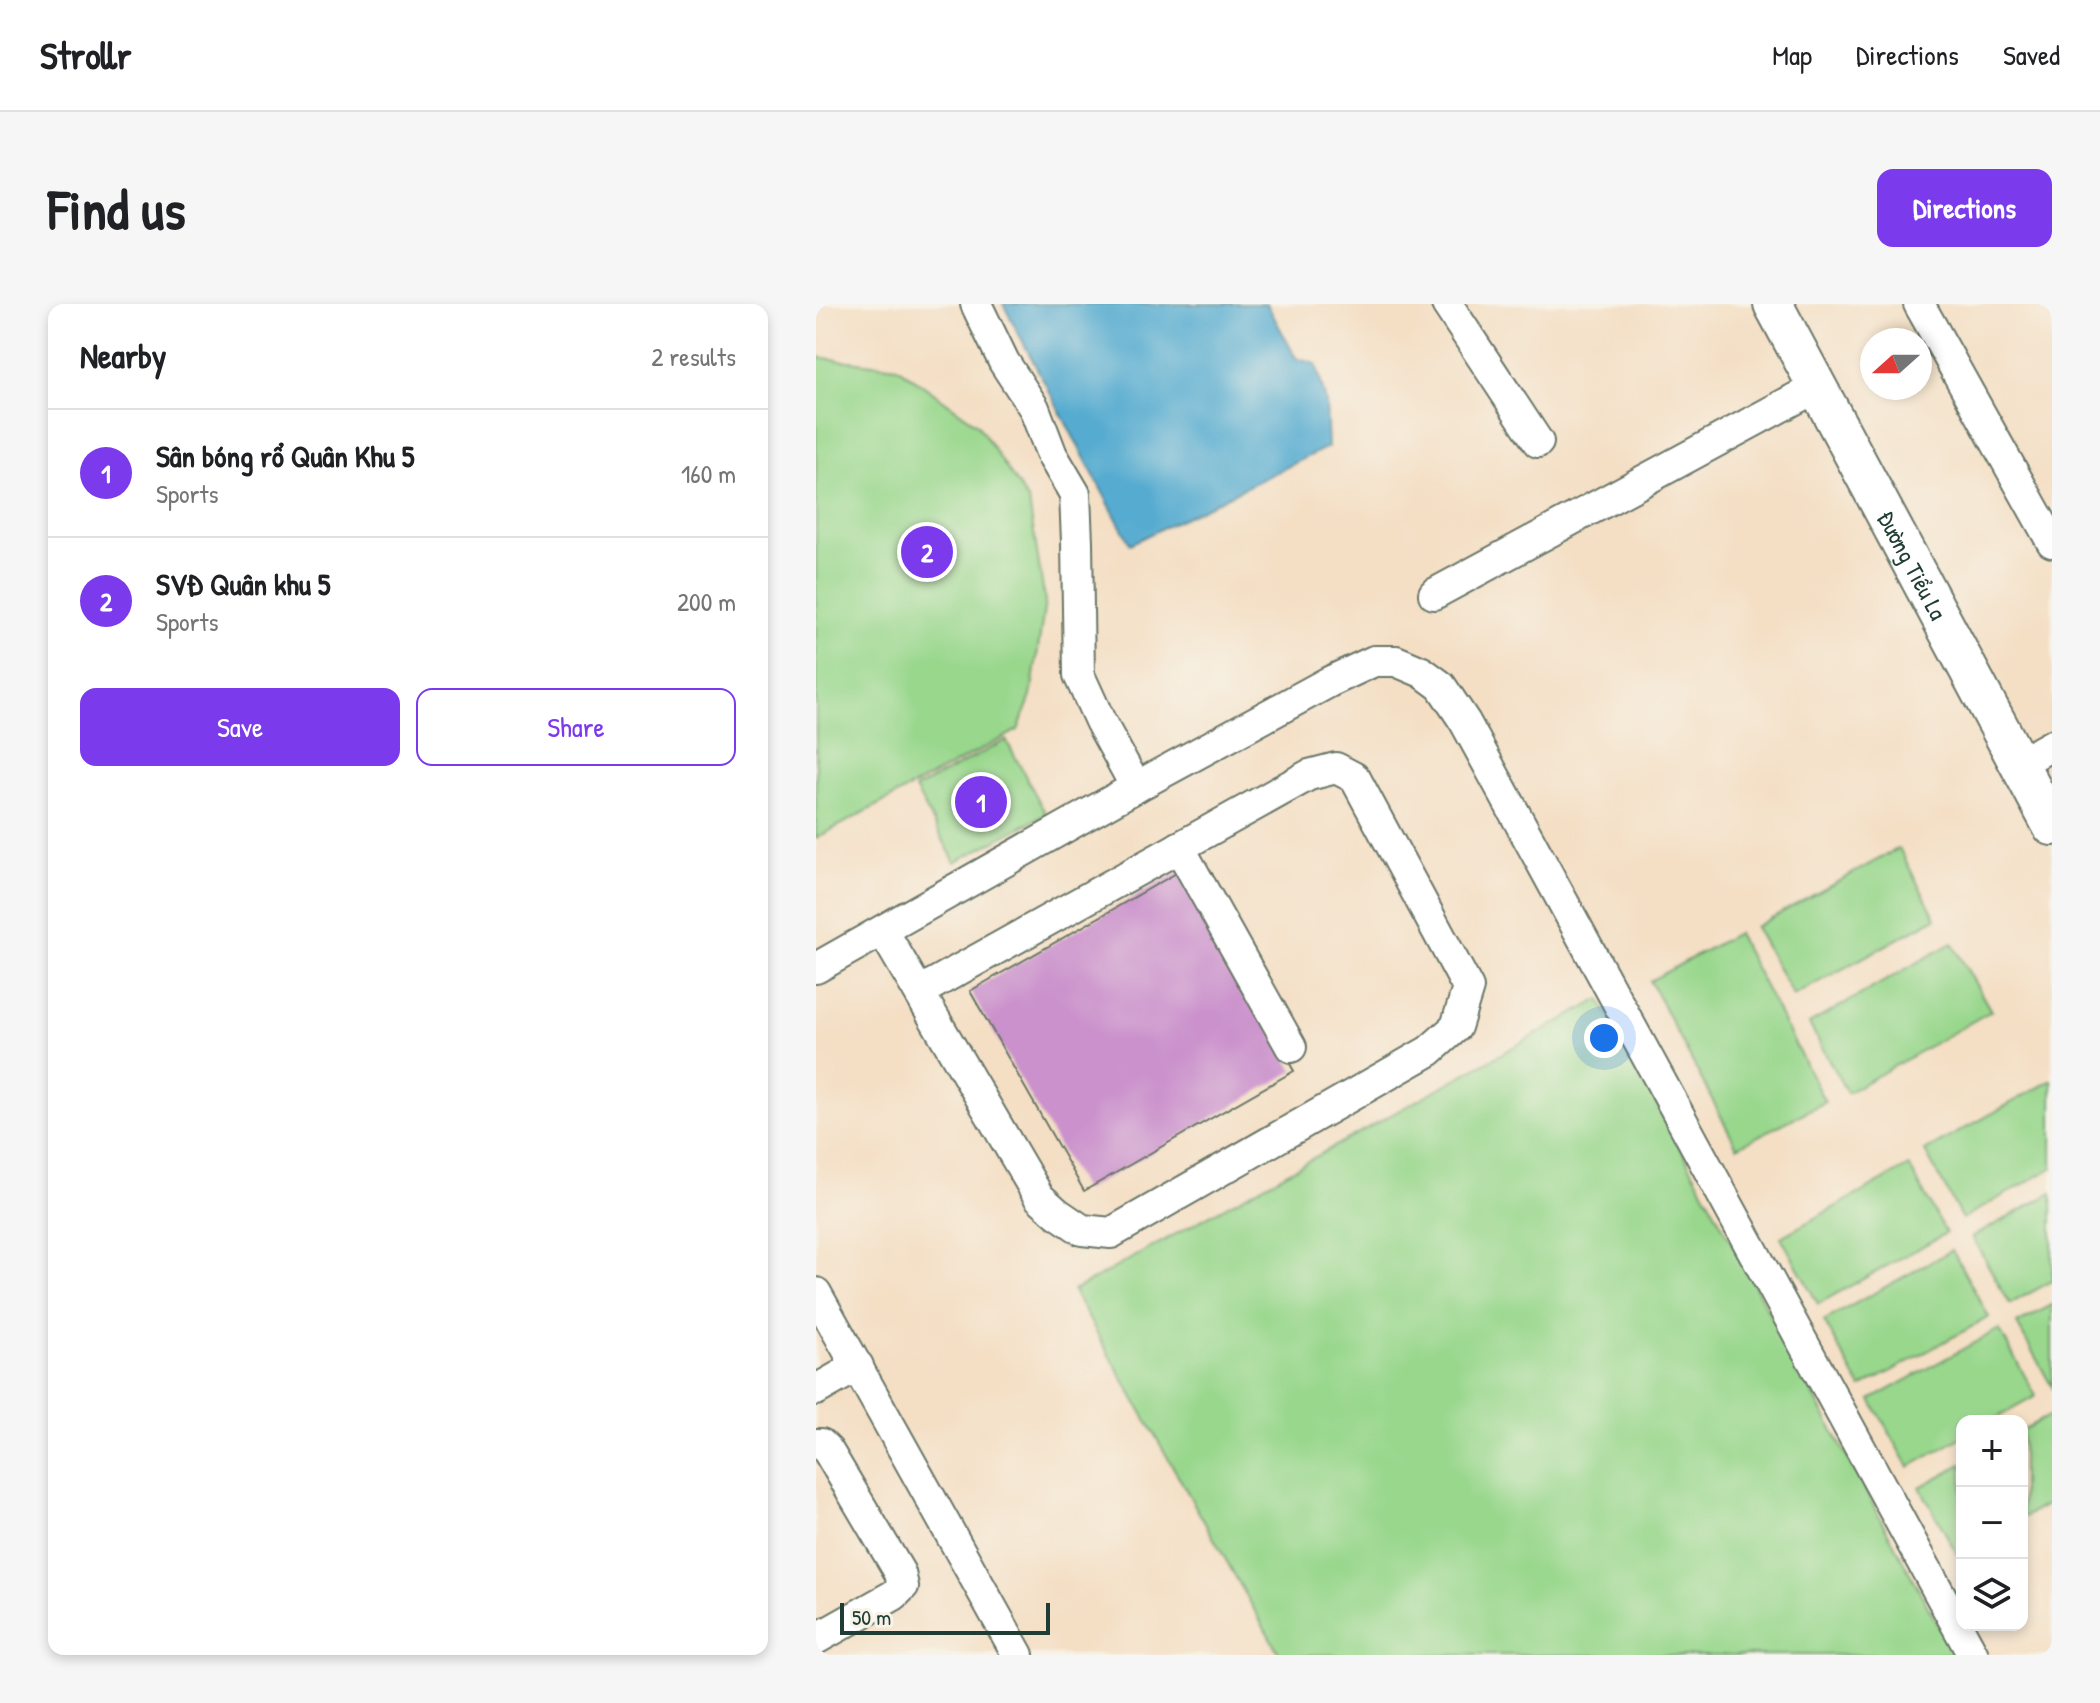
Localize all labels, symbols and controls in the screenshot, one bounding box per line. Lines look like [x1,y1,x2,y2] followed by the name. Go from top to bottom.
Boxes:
[40,29,131,81] text: Strollr
[1772,36,1812,74] text: Map
[1856,36,1959,74] text: Directions
[2003,36,2060,74] text: Saved
[1877,169,2052,247] button: Directions
[48,171,186,246] text: Find us
[1860,328,1932,400] north arrow
[80,333,166,379] text: Nearby
[651,339,736,374] text: 2 results
[156,436,415,476] text: Sân bóng rổ Quân Khu 5
[101,456,111,491] text: 1
[681,456,736,491] text: 160 m
[156,476,219,511] text: Sports
[1870,505,1955,625] street label: Đường Tiểu La
[901,522,953,582] pin: 2
[156,564,331,604] text: SVĐ Quân khu 5
[100,584,112,619] text: 2
[677,584,736,619] text: 200 m
[156,604,219,639] text: Sports
[80,688,400,766] button: Save
[416,688,736,766] button: Share
[955,772,1007,832] pin: 1
[1584,1018,1624,1058] your location
[1956,1415,2028,1631] map controls
[1956,1415,2028,1487] button: +
[1956,1487,2028,1559] button: −
[1956,1559,2028,1631] button: layers
[840,1599,1050,1635] scale bar
[852,1602,891,1632] text: 50 m

